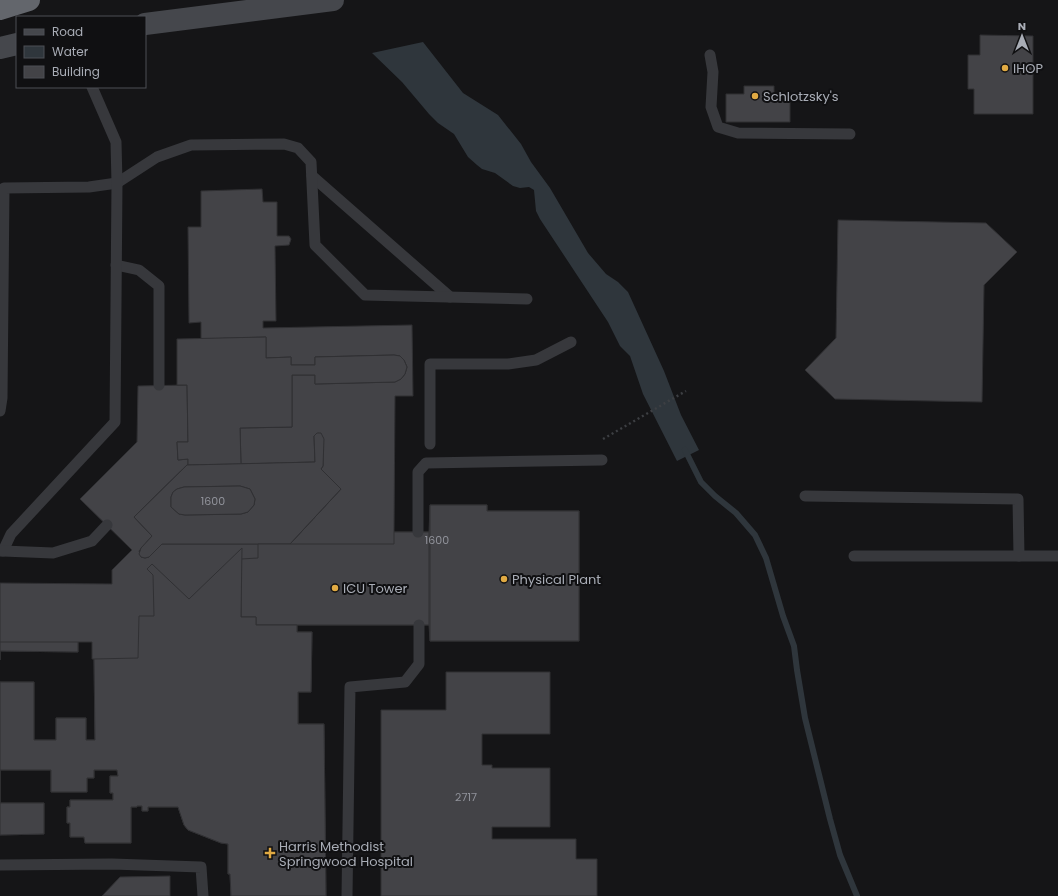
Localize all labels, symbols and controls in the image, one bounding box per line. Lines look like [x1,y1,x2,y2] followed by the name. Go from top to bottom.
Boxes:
[16,16,146,88] legend
[1002,16,1042,56] north arrow
[1018,18,1026,34] text: N
[52,23,83,40] text: Road
[52,43,89,60] text: Water
[1013,59,1043,78] place label: IHOP
[52,63,100,80] text: Building
[1000,63,1010,73] marker: IHOP
[763,87,839,106] place label: Schlotzsky's
[750,91,760,101] marker: Schlotzsky's
[201,493,225,509] house number: 1600
[425,532,449,548] house number: 1600
[512,570,601,589] place label: Physical Plant
[499,574,509,584] marker: Physical Plant
[343,579,408,598] place label: ICU Tower
[330,583,340,593] marker: ICU Tower
[455,789,477,805] house number: 2717
[279,837,413,871] place label: Harris Methodist Springwood Hospital
[264,847,276,859] marker: Harris Methodist Springwood Hospital

